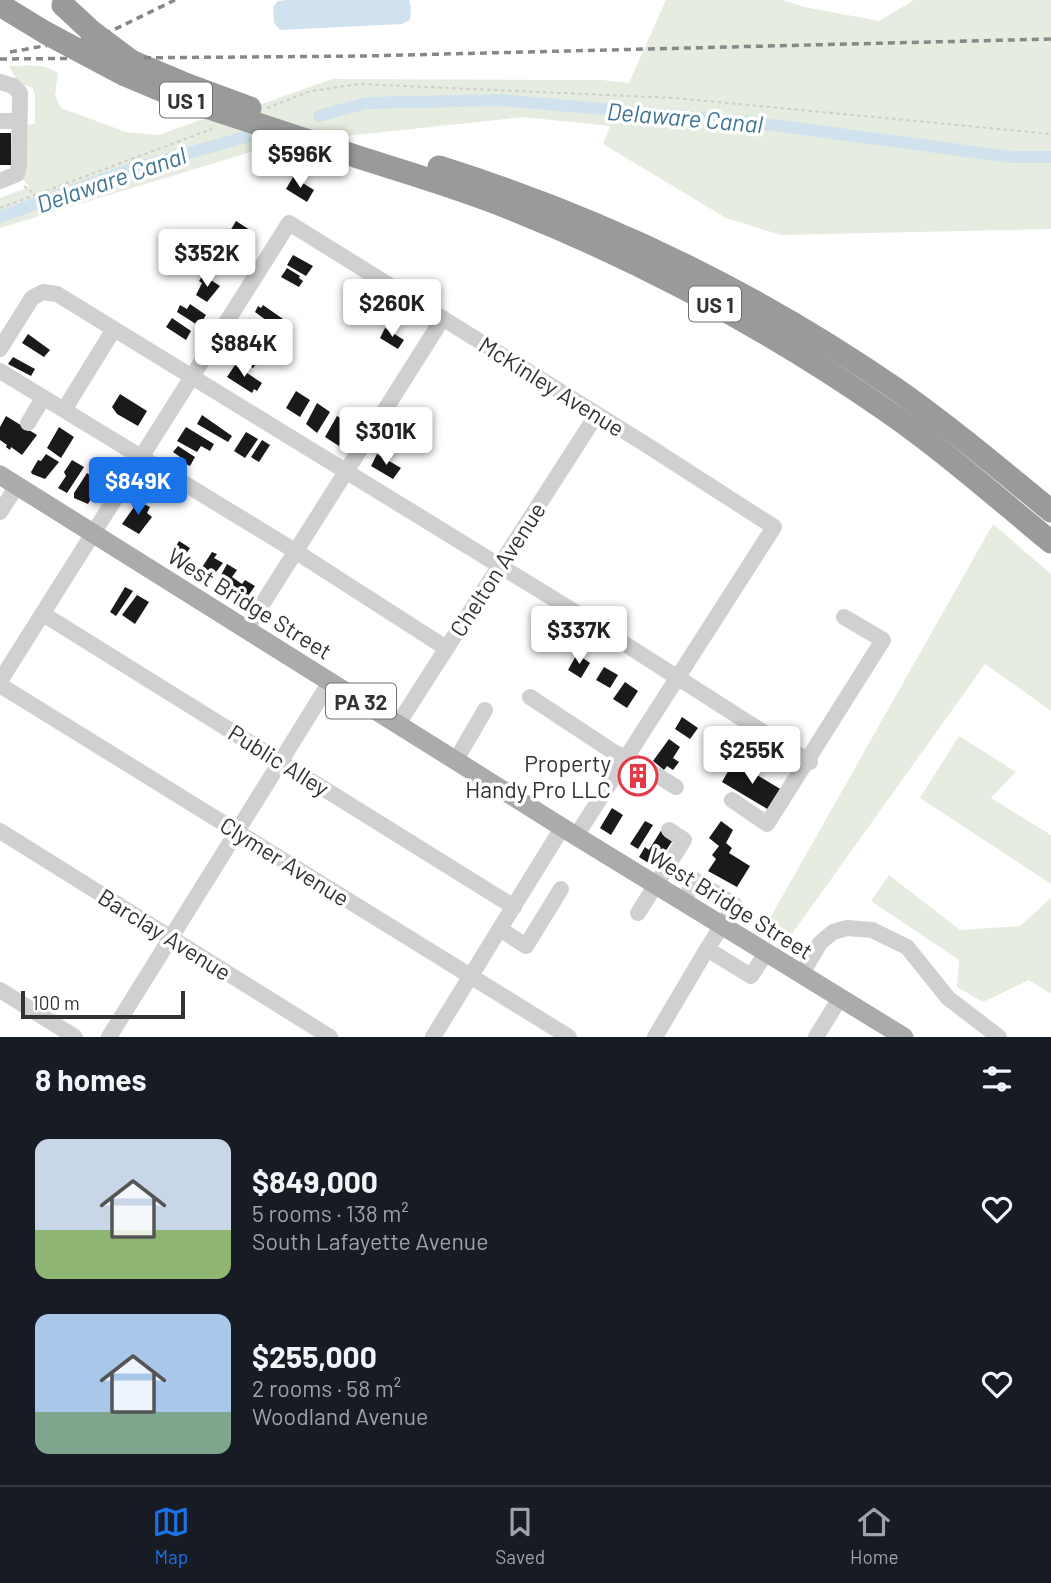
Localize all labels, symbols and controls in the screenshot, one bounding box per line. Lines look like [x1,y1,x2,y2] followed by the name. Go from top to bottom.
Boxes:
[160,82,212,118] road number: US 1
[606,96,765,138] water label: Delaware Canal
[251,130,349,190] pin: $596K
[268,139,332,167] text: $596K
[32,140,190,218] water label: Delaware Canal
[158,230,256,289] pin: $352K
[174,238,240,266] text: $352K
[343,280,441,339] pin: $260K
[689,286,741,322] road number: US 1
[359,288,425,316] text: $260K
[195,320,293,379] pin: $884K
[211,328,277,356] text: $884K
[474,330,630,442] street label: McKinley Avenue
[337,407,435,467] pin: $301K
[356,416,416,444] text: $301K
[89,458,187,517] pin: $849K
[105,466,171,494] text: $849K
[443,497,551,641] street label: Chelton Avenue
[163,541,337,665] street label: West Bridge Street
[530,606,628,666] pin: $337K
[547,615,611,643] text: $337K
[326,684,396,718] road number: PA 32
[224,718,335,802] street label: Public Alley
[703,726,801,786] pin: $255K
[719,735,785,763] text: $255K
[465,749,611,803] place label: Property Handy Pro LLC
[617,755,659,797] building icon: Property Handy Pro LLC
[215,810,355,912] street label: Clymer Avenue
[644,841,818,965] street label: West Bridge Street
[93,882,237,986] street label: Barclay Avenue
[21,988,186,1020] scale bar
[32,991,80,1014] text: 100 m
[978,1060,1016,1098] icon: filters
[35,1061,146,1097] text: 8 homes
[252,1163,378,1199] text: $849,000
[91,1167,175,1251] icon: home
[978,1190,1016,1228] icon: heart
[252,1199,409,1227] text: 5 rooms · 138 m²
[252,1227,488,1255] text: South Lafayette Avenue
[252,1338,377,1374] text: $255,000
[91,1342,175,1426] icon: home
[978,1365,1016,1403] icon: heart
[252,1374,401,1402] text: 2 rooms · 58 m²
[252,1402,428,1430] text: Woodland Avenue
[152,1503,190,1568] tab: Map
[495,1503,545,1568] tab: Saved
[850,1503,899,1568] tab: Home

